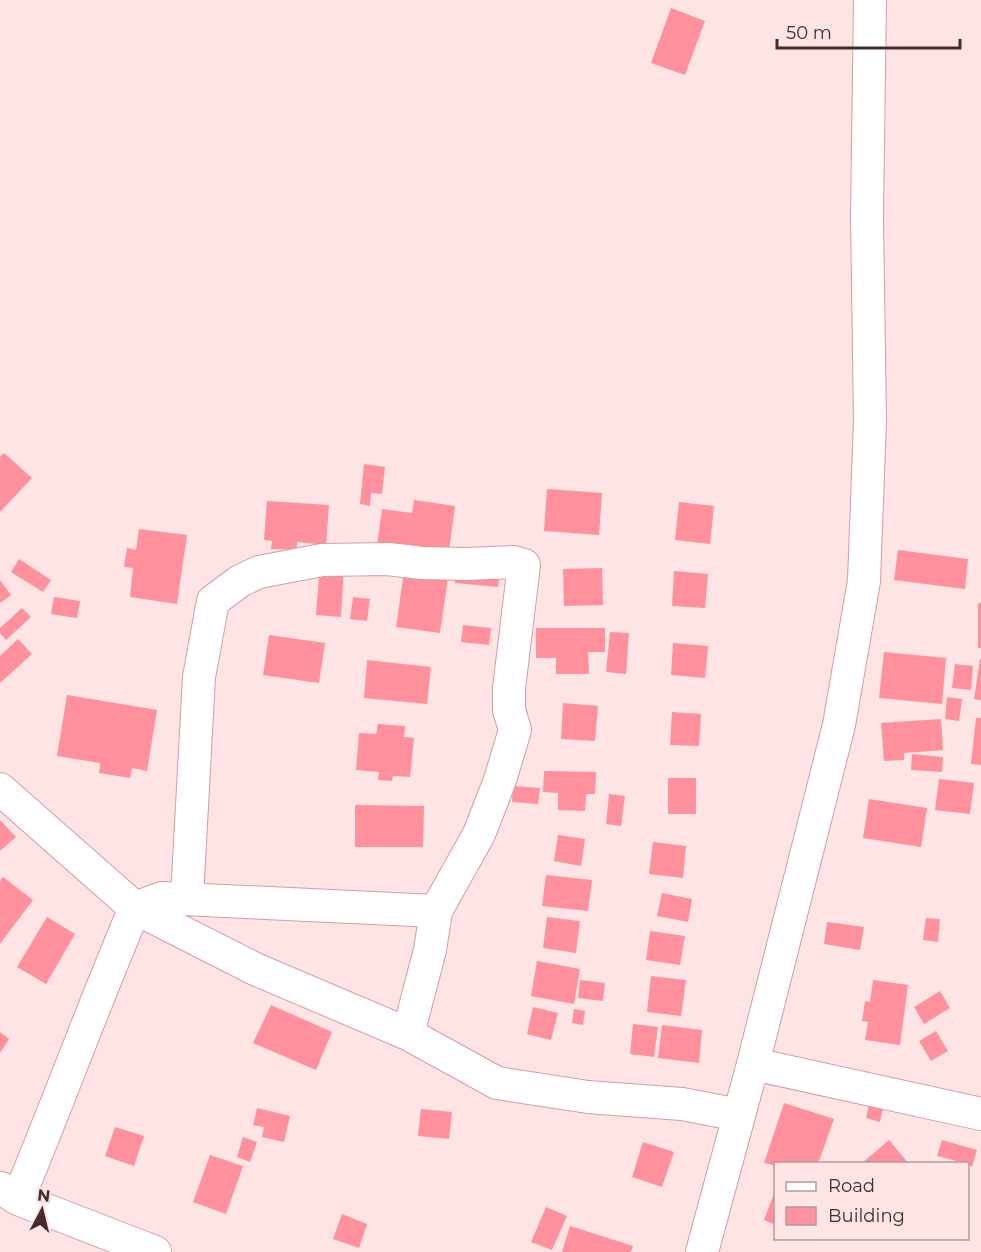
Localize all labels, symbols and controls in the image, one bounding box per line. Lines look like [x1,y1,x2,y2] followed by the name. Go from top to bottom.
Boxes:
[777,12,960,50] scale bar
[786,22,832,44] text: 50 m
[774,1162,969,1240] legend
[828,1175,875,1197] text: Road
[12,1180,72,1240] north arrow
[36,1185,51,1206] text: N
[828,1205,905,1227] text: Building

